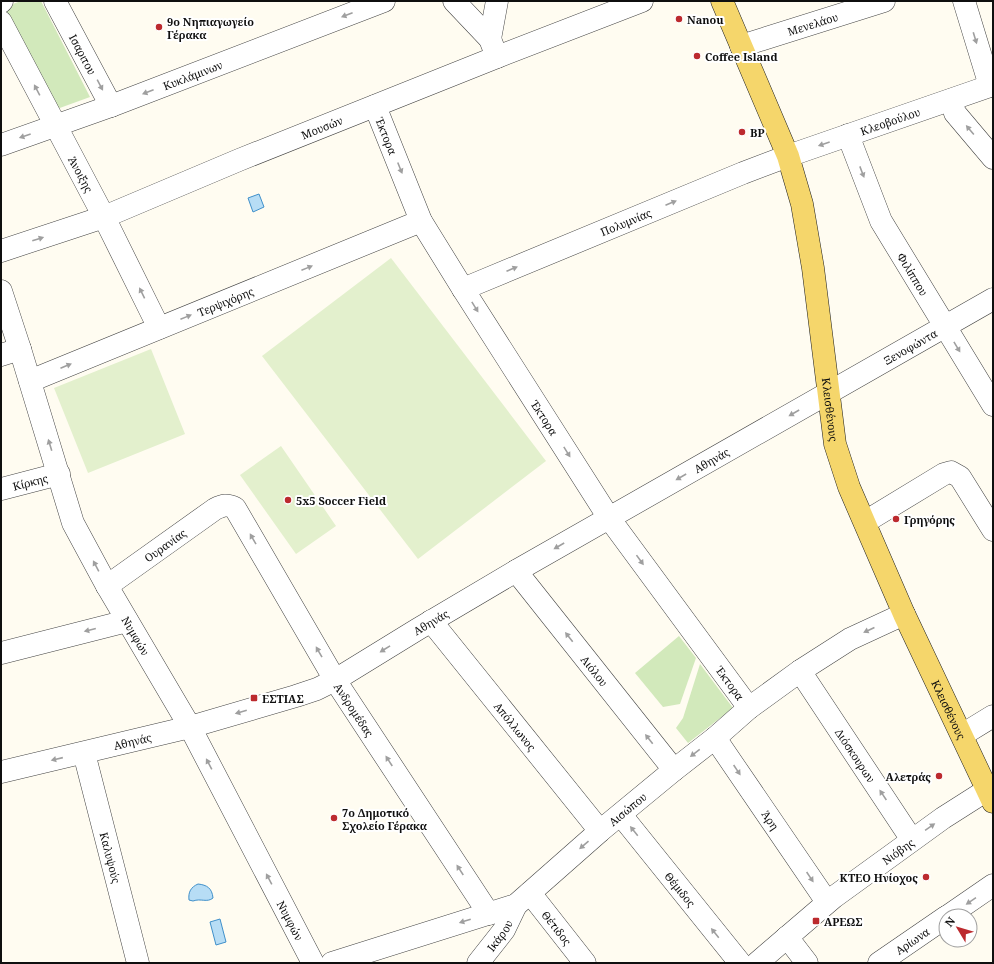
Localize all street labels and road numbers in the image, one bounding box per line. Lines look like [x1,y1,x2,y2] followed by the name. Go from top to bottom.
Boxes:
[785,8,840,38] street label: Μενελάου
[66,31,100,77] street label: Ισαριτου
[161,56,224,93] street label: Κυκλάμινων
[858,103,922,138] street label: Κλεοβούλου
[299,112,345,142] street label: Μουσών
[372,114,401,157] street label: Έκτορα
[66,153,97,195] street label: Άνοιξης
[598,204,653,239] street label: Πολυμνίας
[894,250,932,298] street label: Φιλίππου
[195,283,256,319] street label: Τερψιχόρης
[881,325,940,367] street label: Ξενοφώντα
[819,377,842,442] street label: Κλεισθένους
[527,396,562,438] street label: Έκτορα
[691,444,732,476] street label: Αθηνάς
[11,470,49,493] street label: Κίρκης
[141,525,189,565] street label: Ουρανίας
[410,605,451,638] street label: Αθηνάς
[119,613,154,658] street label: Νυμφών
[578,652,612,689] street label: Αιόλου
[712,662,748,703] street label: Έκτορα
[929,677,970,742] street label: Κλεισθένους
[331,680,378,739] street label: Ανδρομέδας
[491,699,540,754] street label: Απόλλωνος
[833,725,879,785] street label: Διόσκουρων
[112,729,153,752] street label: Αθηνάς
[605,789,649,829] street label: Αισώπου
[759,807,783,832] street label: Άρη
[97,830,125,885] street label: Καλυψούς
[879,834,917,868] street label: Νιόβης
[662,868,699,910] street label: Θέμιδος
[274,898,307,943] street label: Νυμφών
[539,907,575,948] street label: Θέτιδος
[483,917,515,954] street label: Ικάρου
[892,923,932,957] street label: Αρίωνα

